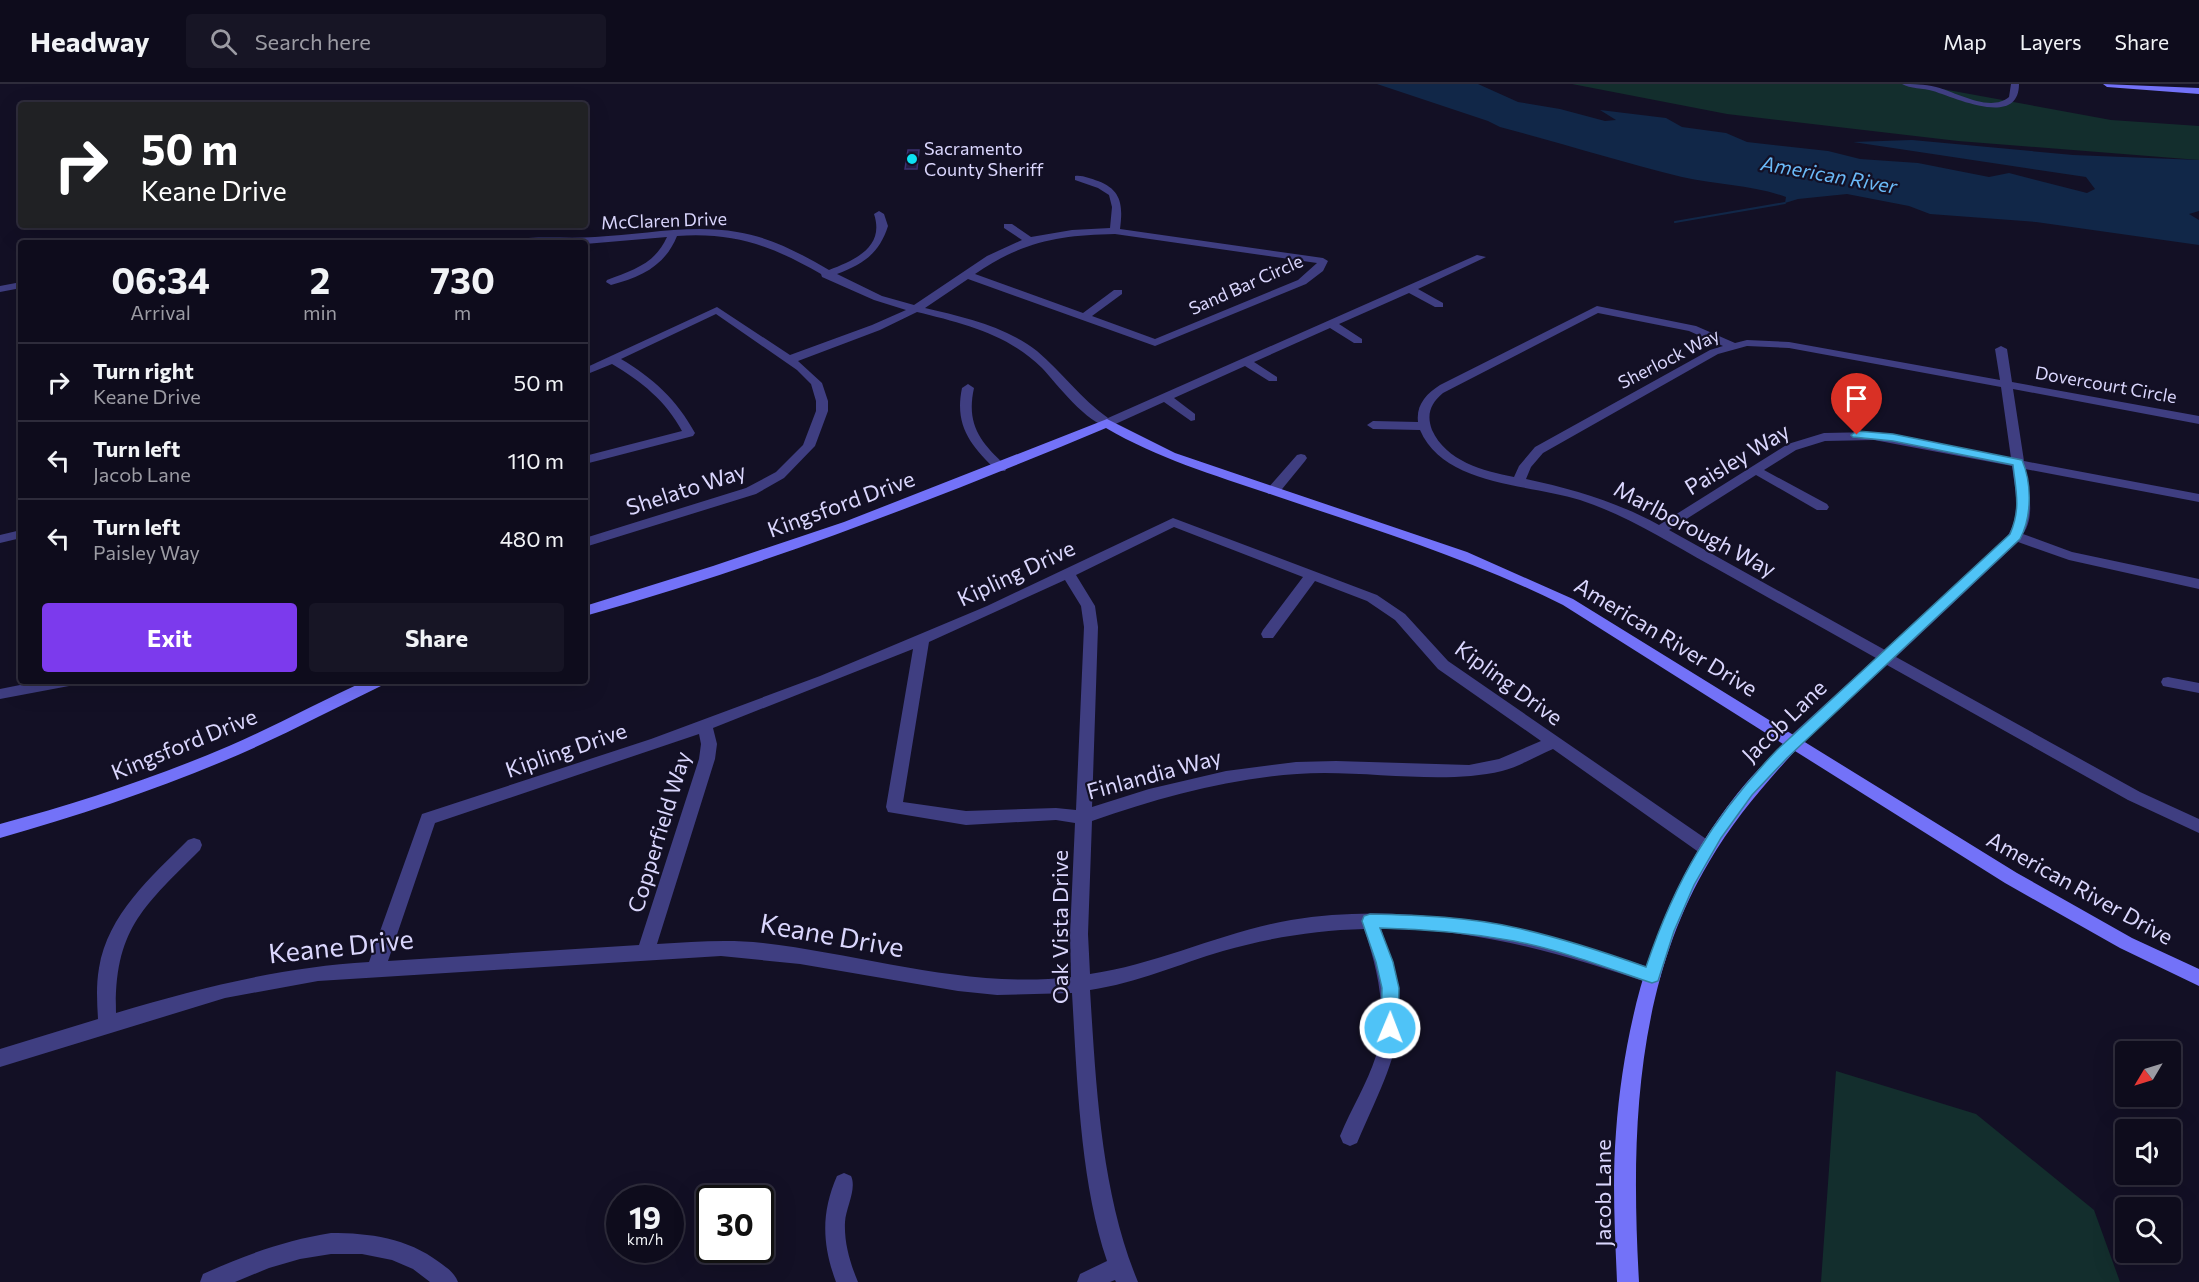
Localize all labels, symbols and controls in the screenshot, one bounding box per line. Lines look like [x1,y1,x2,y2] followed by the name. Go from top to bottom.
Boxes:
[186,14,606,68] search box
[30,24,150,58] text: Headway
[207,25,240,58] icon: search
[255,28,371,55] text: Search here
[1943,29,1987,54] text: Map
[2020,29,2082,54] text: Layers
[2115,29,2169,54] text: Share
[141,122,238,174] text: 50 m
[42,126,120,204] icon: right
[924,137,1044,180] place label: Sacramento County Sheriff
[1758,150,1900,198] water label: American River
[905,152,919,166] marker: Sacramento County Sheriff
[141,174,287,207] text: Keane Drive
[601,207,727,233] street label: McClaren Drive
[1185,249,1306,319] street label: Sand Bar Circle
[111,257,210,301] text: 06:34
[310,257,330,301] text: 2
[430,257,495,301] text: 730
[130,300,191,324] text: Arrival
[303,300,337,324] text: min
[454,300,471,324] text: m
[1614,323,1723,393] street label: Sherlock Way
[93,357,194,384] text: Turn right
[2034,361,2179,407] street label: Dovercourt Circle
[42,366,75,399] icon: right
[514,369,564,396] text: 50 m
[1831,373,1882,435] pin
[1840,382,1873,415] icon: arrive
[93,384,201,408] text: Keane Drive
[1679,417,1794,500] street label: Paisley Way
[93,435,180,462] text: Turn left
[42,444,75,477] icon: left
[507,447,564,474] text: 110 m
[623,456,749,521] street label: Shelato Way
[93,462,191,486] text: Jacob Lane
[764,464,918,543] street label: Kingsford Drive
[1610,475,1781,583] street label: Marlborough Way
[93,513,180,540] text: Turn left
[42,522,75,555] icon: left
[500,525,564,552] text: 480 m
[953,534,1079,612] street label: Kipling Drive
[93,540,200,564] text: Paisley Way
[1570,571,1763,702] street label: American River Drive
[42,603,297,672] button: Exit
[309,603,564,672] button: Share
[1450,634,1568,731] street label: Kipling Drive
[1736,674,1832,768] street label: Jacob Lane
[107,702,261,785] street label: Kingsford Drive
[502,716,630,783] street label: Kipling Drive
[1083,743,1224,804] street label: Finlandia Way
[621,748,696,916] street label: Copperfield Way
[1982,825,2178,950] street label: American River Drive
[1046,850,1073,1004] street label: Oak Vista Drive
[758,906,907,963] street label: Keane Drive
[267,921,415,970] street label: Keane Drive
[1358,996,1422,1060] position arrow
[2115,1041,2181,1107] north arrow
[2115,1041,2181,1263] map controls
[2115,1119,2181,1185] button: sound
[1589,1139,1616,1247] street label: Jacob Lane
[696,1185,774,1263] speed limit sign: 30
[2115,1197,2181,1263] button: search
[629,1198,661,1235] text: 19
[627,1230,663,1248] text: km/h

